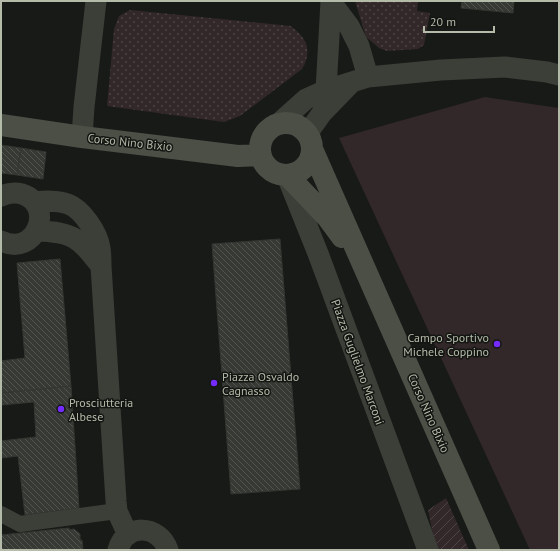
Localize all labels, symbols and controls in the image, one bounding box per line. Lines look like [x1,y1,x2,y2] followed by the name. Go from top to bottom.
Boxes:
[424,8,494,34] scale bar
[430,14,456,29] text: 20 m
[87,130,173,154] street label: Corso Nino Bixio
[328,297,388,427] street label: Piazza Guglielmo Marconi
[403,330,489,359] place label: Campo Sportivo Michele Coppino
[492,339,502,349] marker: Campo Sportivo Michele Coppino
[222,369,299,398] place label: Piazza Osvaldo Cagnasso
[405,371,453,455] street label: Corso Nino Bixio
[209,378,219,388] marker: Piazza Osvaldo Cagnasso
[69,395,133,424] place label: Prosciutteria Albese
[56,404,66,414] marker: Prosciutteria Albese

